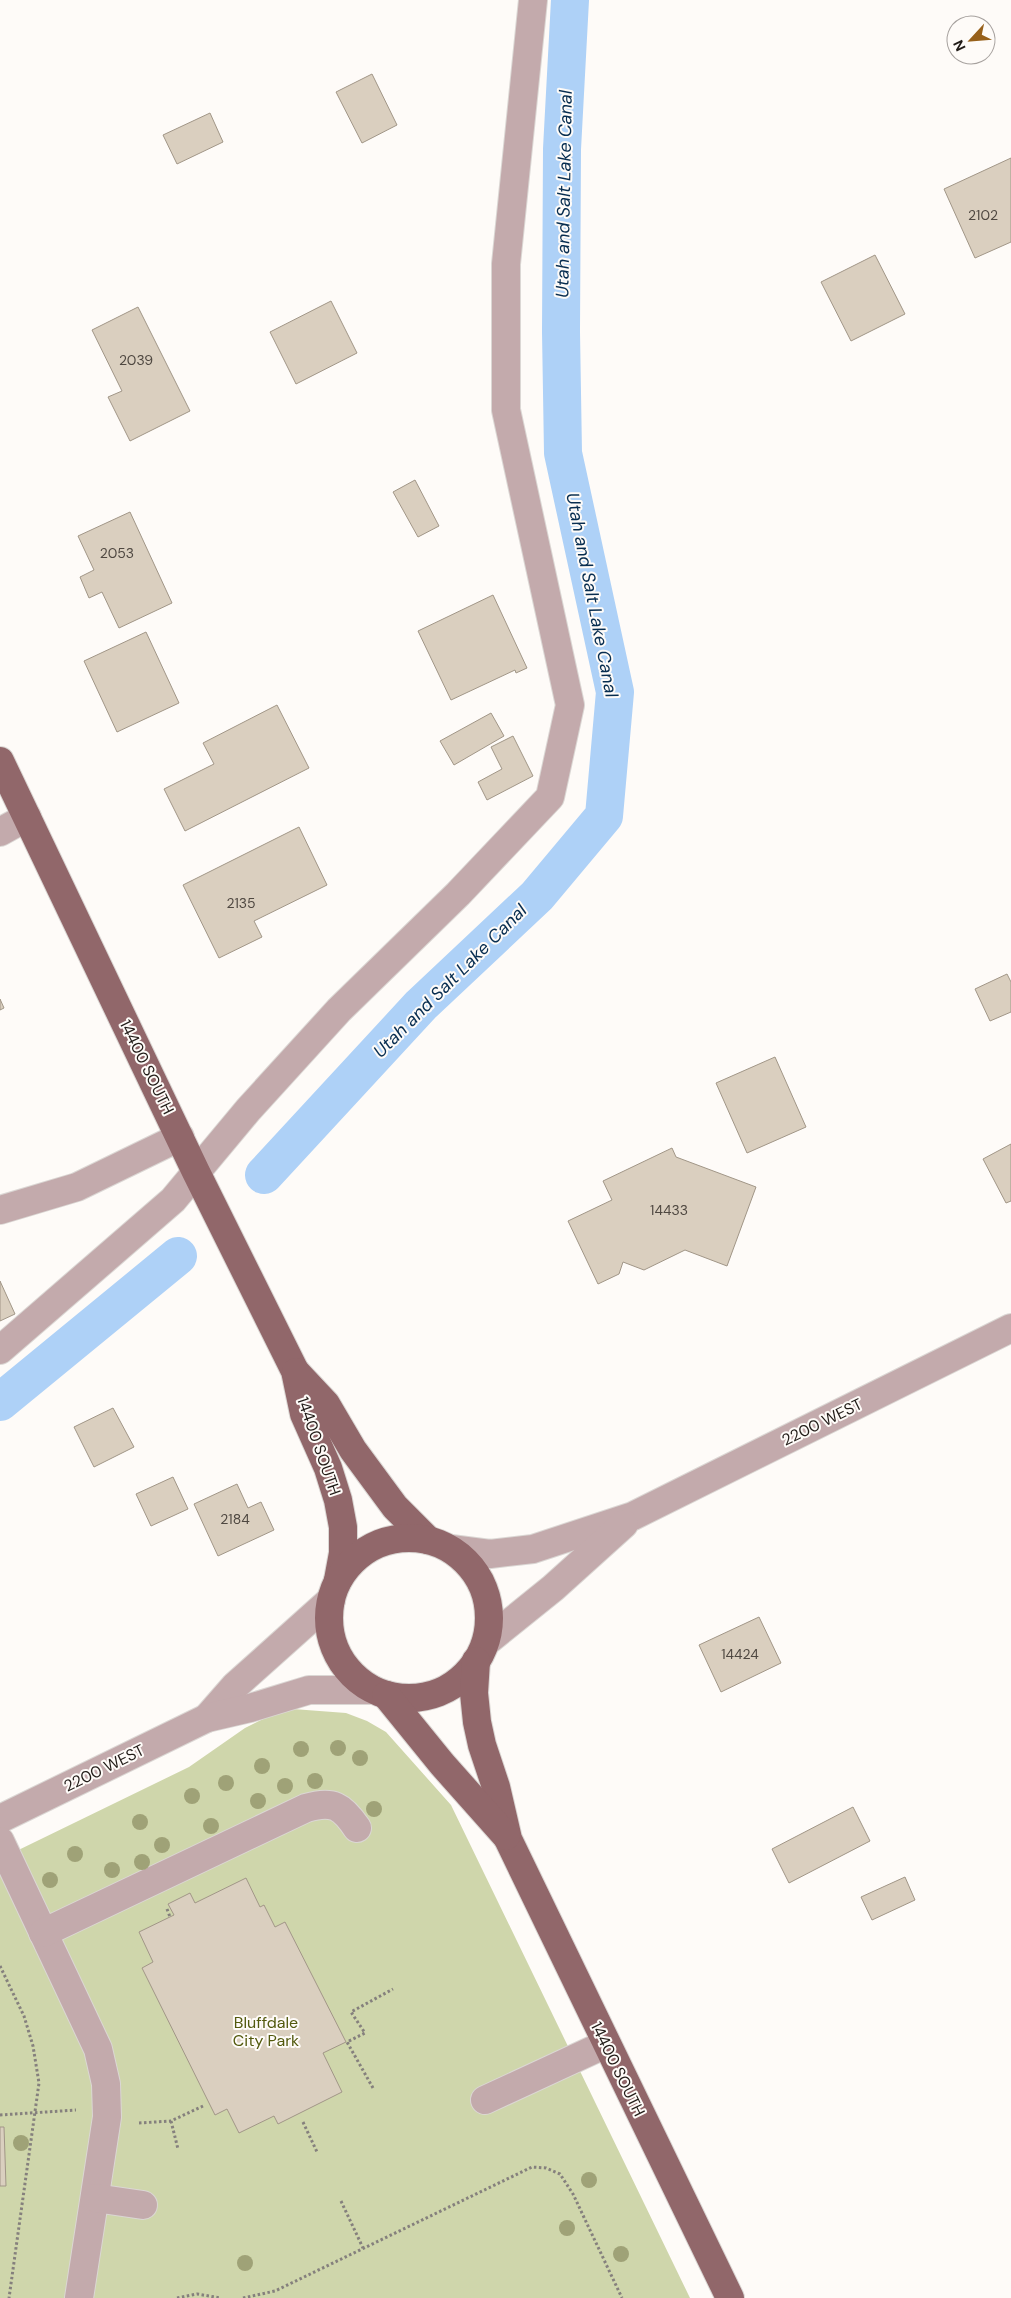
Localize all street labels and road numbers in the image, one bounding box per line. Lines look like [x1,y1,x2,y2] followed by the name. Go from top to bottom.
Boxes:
[115,1016,179,1118] street label: 14400 SOUTH
[292,1394,346,1498] street label: 14400 SOUTH
[778,1394,866,1450] street label: 2200 WEST
[60,1740,148,1796] street label: 2200 WEST
[586,2018,650,2120] street label: 14400 SOUTH

